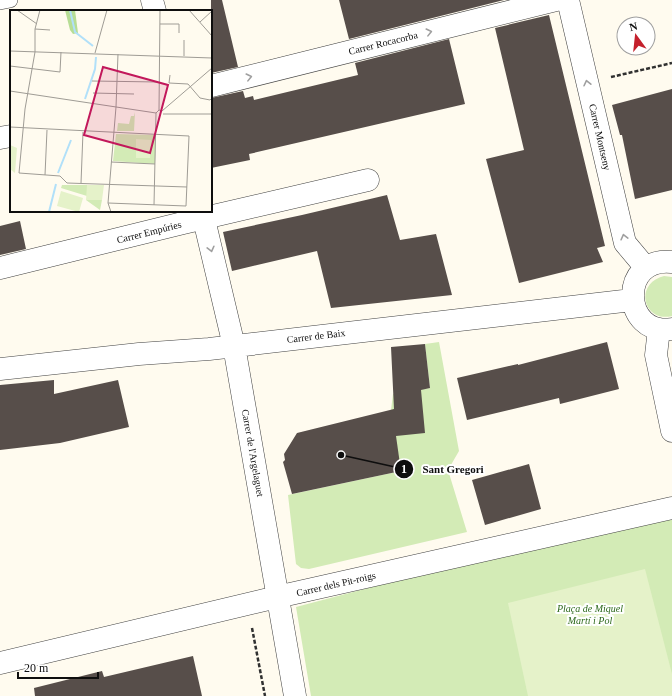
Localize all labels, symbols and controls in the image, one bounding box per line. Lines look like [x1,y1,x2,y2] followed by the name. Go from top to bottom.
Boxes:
[10,10,212,212] inset map
[616,16,656,56] north arrow
[628,20,639,33] text: N
[426,28,433,36] one-way arrow
[347,29,419,57] street label: Carrer Rocacorba
[246,73,252,81] one-way arrow
[584,80,592,86] one-way arrow
[587,103,613,171] street label: Carrer Montseny
[115,219,183,245] street label: Carrer Empúries
[620,234,629,241] one-way arrow
[206,245,215,252] one-way arrow
[286,327,346,345] street label: Carrer de Baix
[240,408,266,498] street label: Carrer de l'Argelaguet
[394,457,491,480] callout: Sant Gregori
[401,462,407,476] text: 1
[422,463,484,475] text: Sant Gregori
[295,569,377,598] street label: Carrer dels Pit-roigs
[556,603,623,626] park label: Plaça de Miquel Martí i Pol
[18,654,98,680] scale bar
[24,661,49,675] text: 20 m

